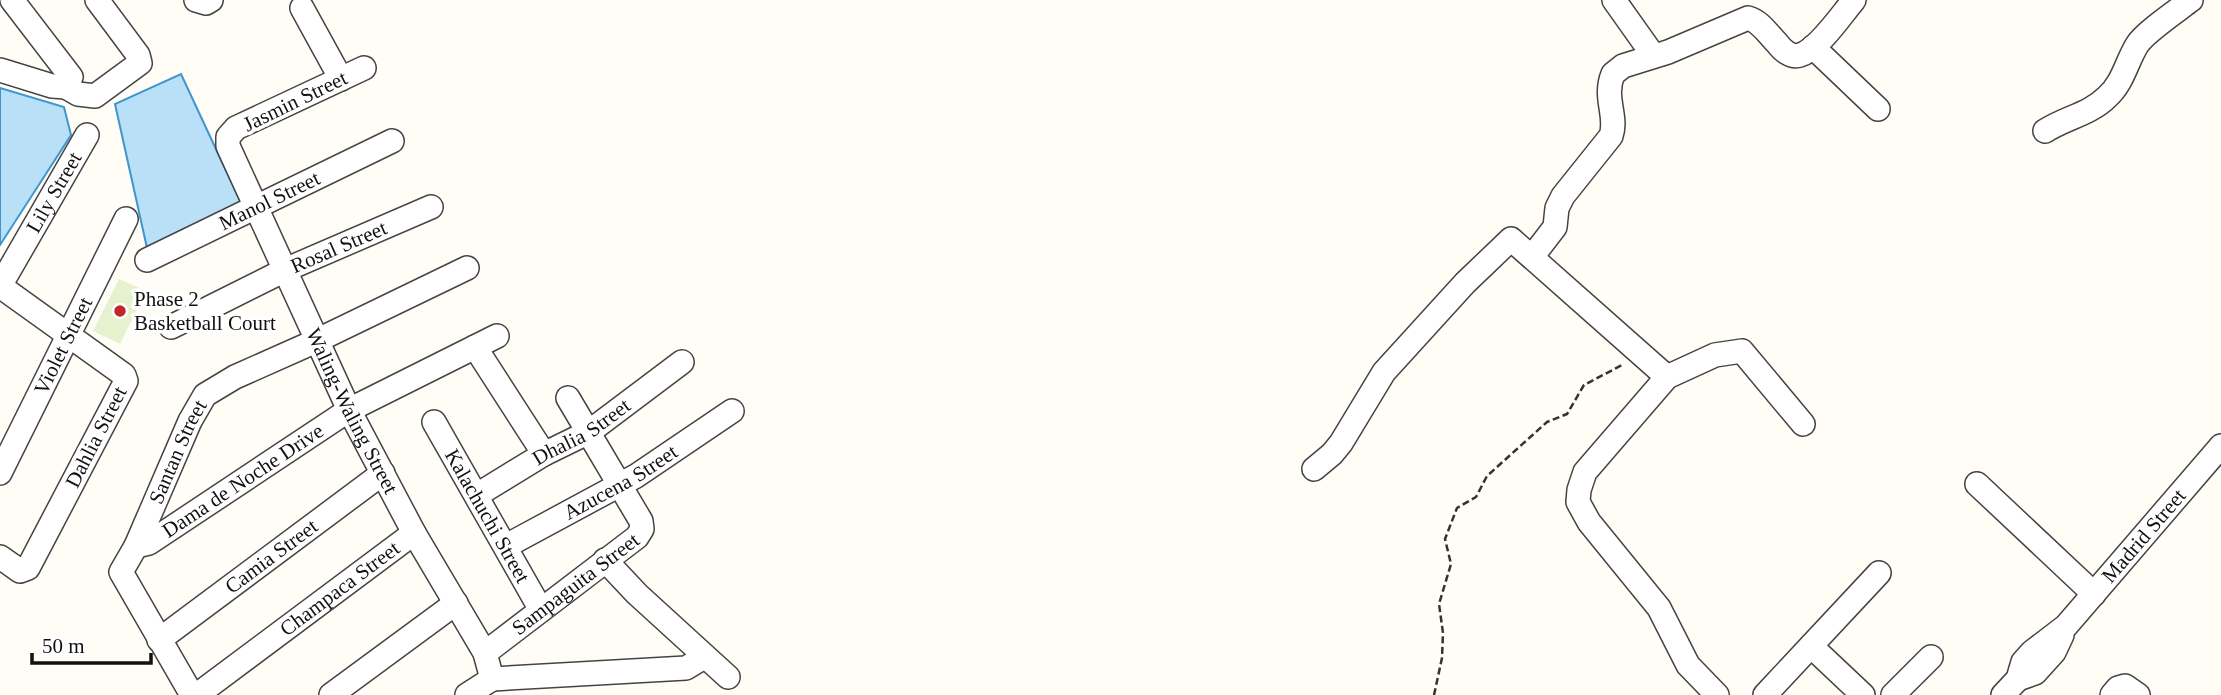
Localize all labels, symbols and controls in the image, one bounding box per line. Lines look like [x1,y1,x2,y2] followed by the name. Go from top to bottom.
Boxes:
[239,65,351,136] street label: Jasmin Street
[21,148,87,237] street label: Lily Street
[215,166,324,235] street label: Manol Street
[287,215,391,278] street label: Rosal Street
[134,287,276,335] place label: Phase 2 Basketball Court
[29,293,97,398] street label: Violet Street
[112,303,128,319] marker: Phase 2 Basketball Court
[301,324,403,498] street label: Waling-Waling Street
[60,382,132,492] street label: Dahlia Street
[528,393,635,470] street label: Dhalia Street
[144,395,212,507] street label: Santan Street
[158,418,328,543] street label: Dama de Noche Drive
[559,439,682,525] street label: Azucena Street
[440,445,535,587] street label: Kalachuchi Street
[2097,484,2191,588] street label: Madrid Street
[220,514,322,599] street label: Camia Street
[507,528,644,640] street label: Sampaguita Street
[275,536,404,641] street label: Champaca Street
[32,622,150,666] scale bar
[42,634,85,658] text: 50 m

